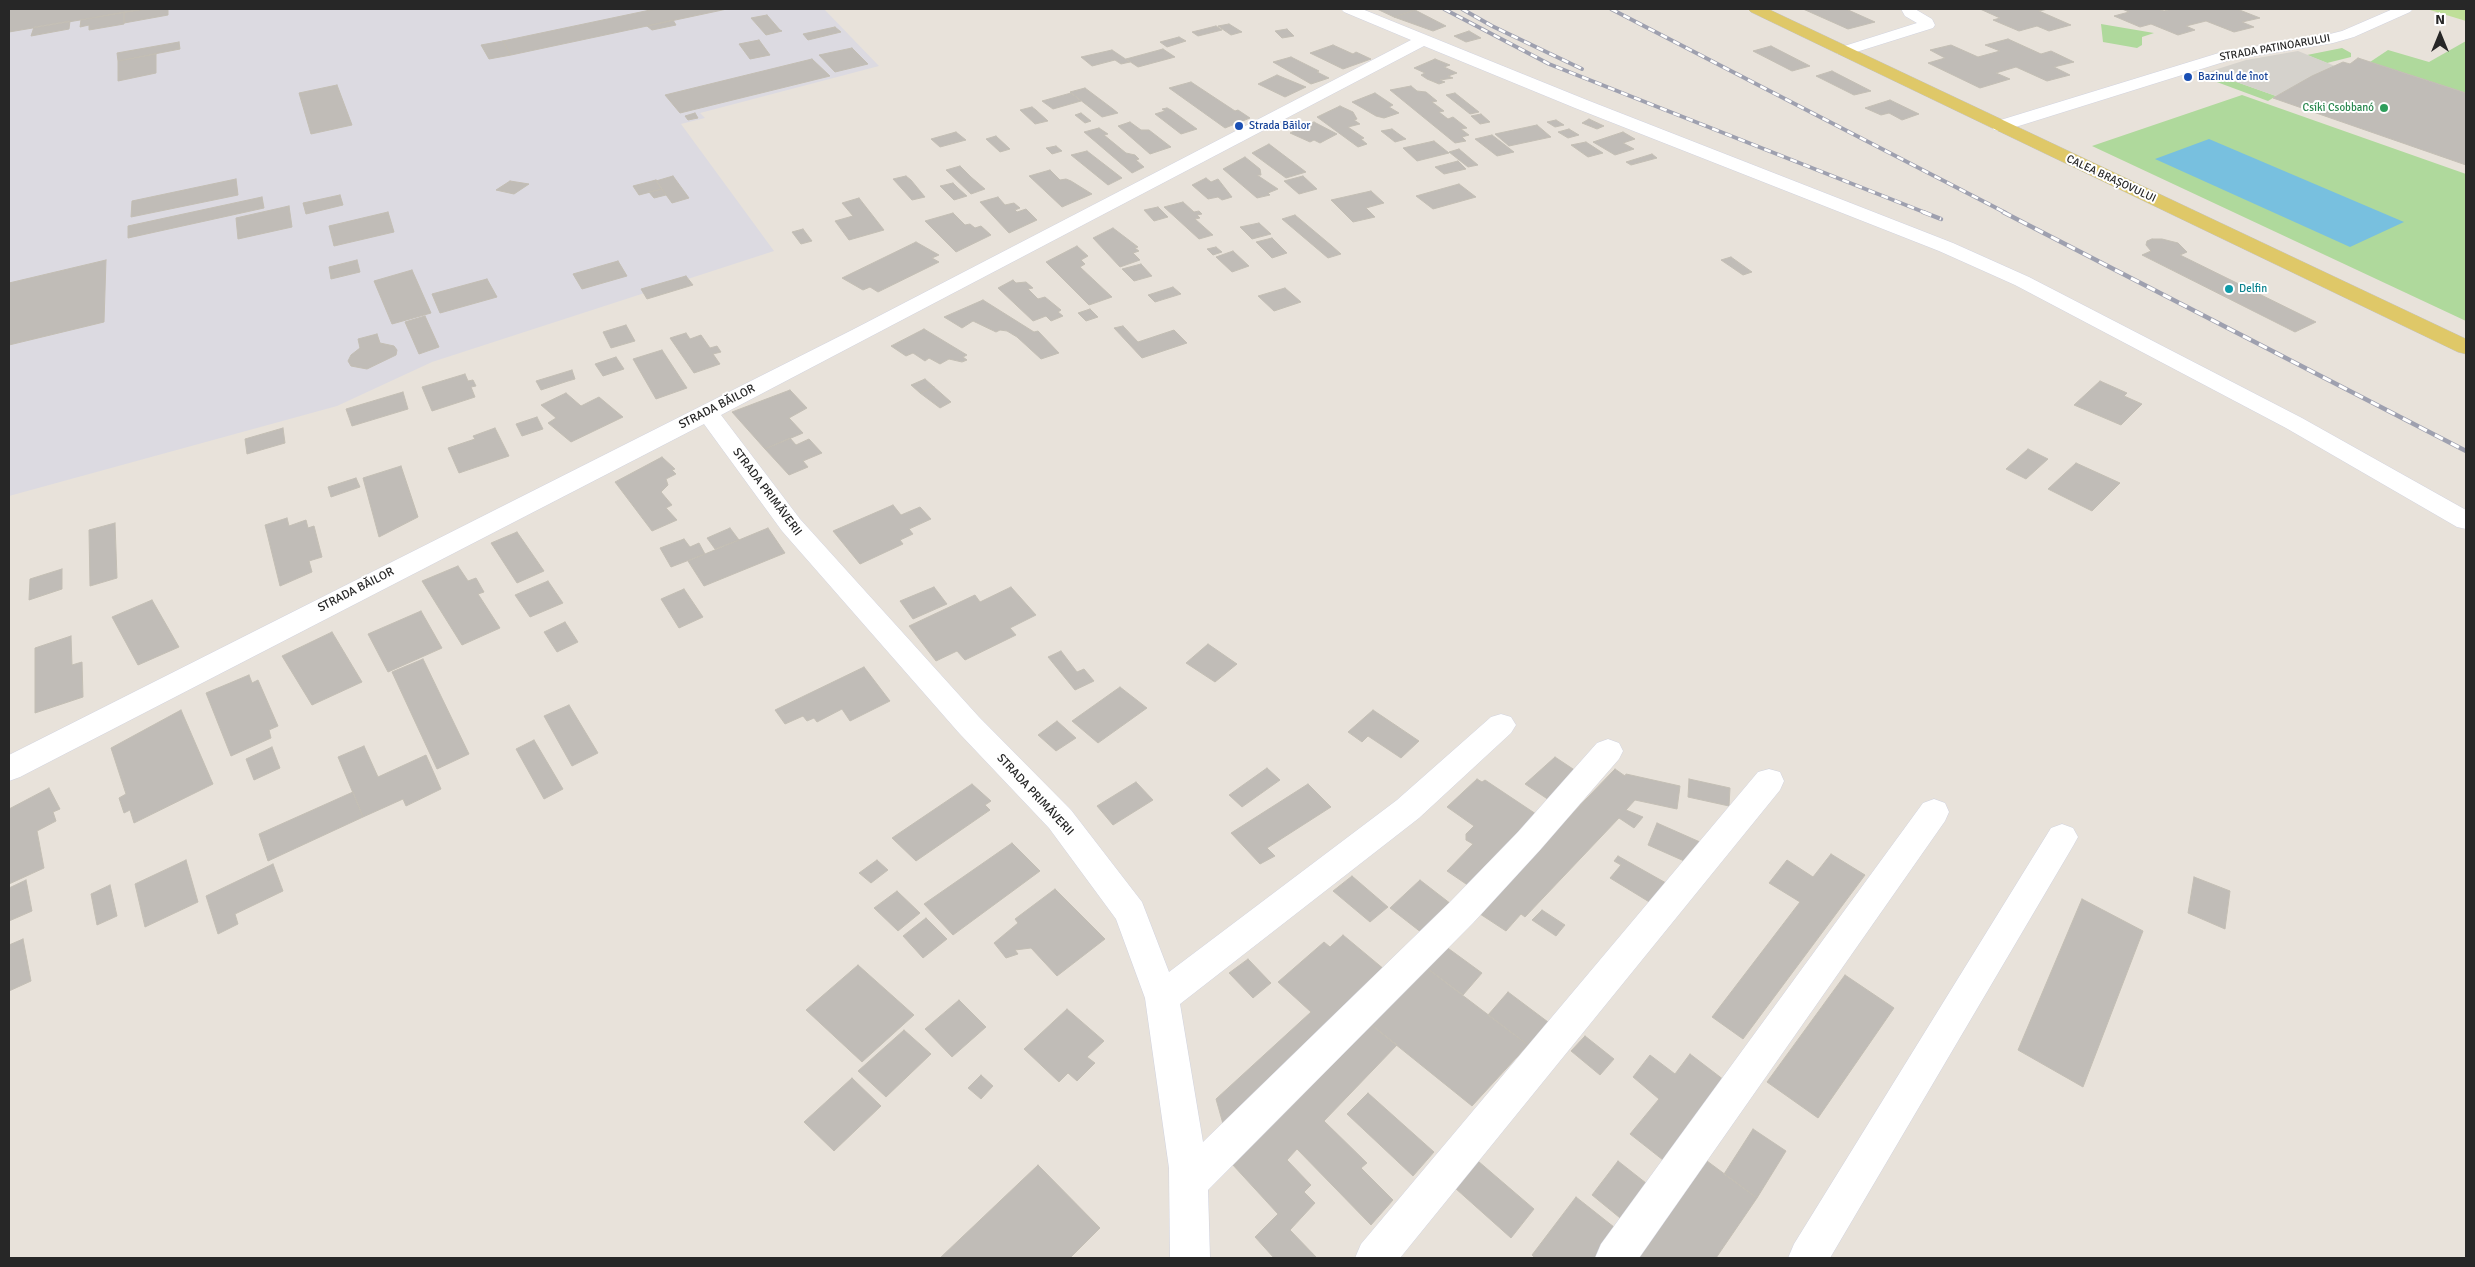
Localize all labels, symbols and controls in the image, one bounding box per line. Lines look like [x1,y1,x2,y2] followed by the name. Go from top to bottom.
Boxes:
[2415,10,2465,60] north arrow
[2435,11,2445,28] text: N
[2219,32,2331,64] street label: STRADA PATINOARULUI
[2198,70,2268,84] place label: Bazinul de înot
[2182,71,2194,83] marker: Bazinul de înot
[2303,101,2374,115] place label: Csíki Csobbanó
[2378,102,2390,114] marker: Csíki Csobbanó
[1249,119,1310,133] place label: Strada Băilor
[1233,120,1245,132] marker: Strada Băilor
[2064,152,2158,206] street label: CALEA BRAȘOVULUI
[2239,282,2267,296] place label: Delfin
[2223,283,2235,295] marker: Delfin
[677,382,757,432] street label: STRADA BĂILOR
[729,445,805,539] street label: STRADA PRIMĂVERII
[316,565,396,615] street label: STRADA BĂILOR
[993,751,1077,839] street label: STRADA PRIMĂVERII

